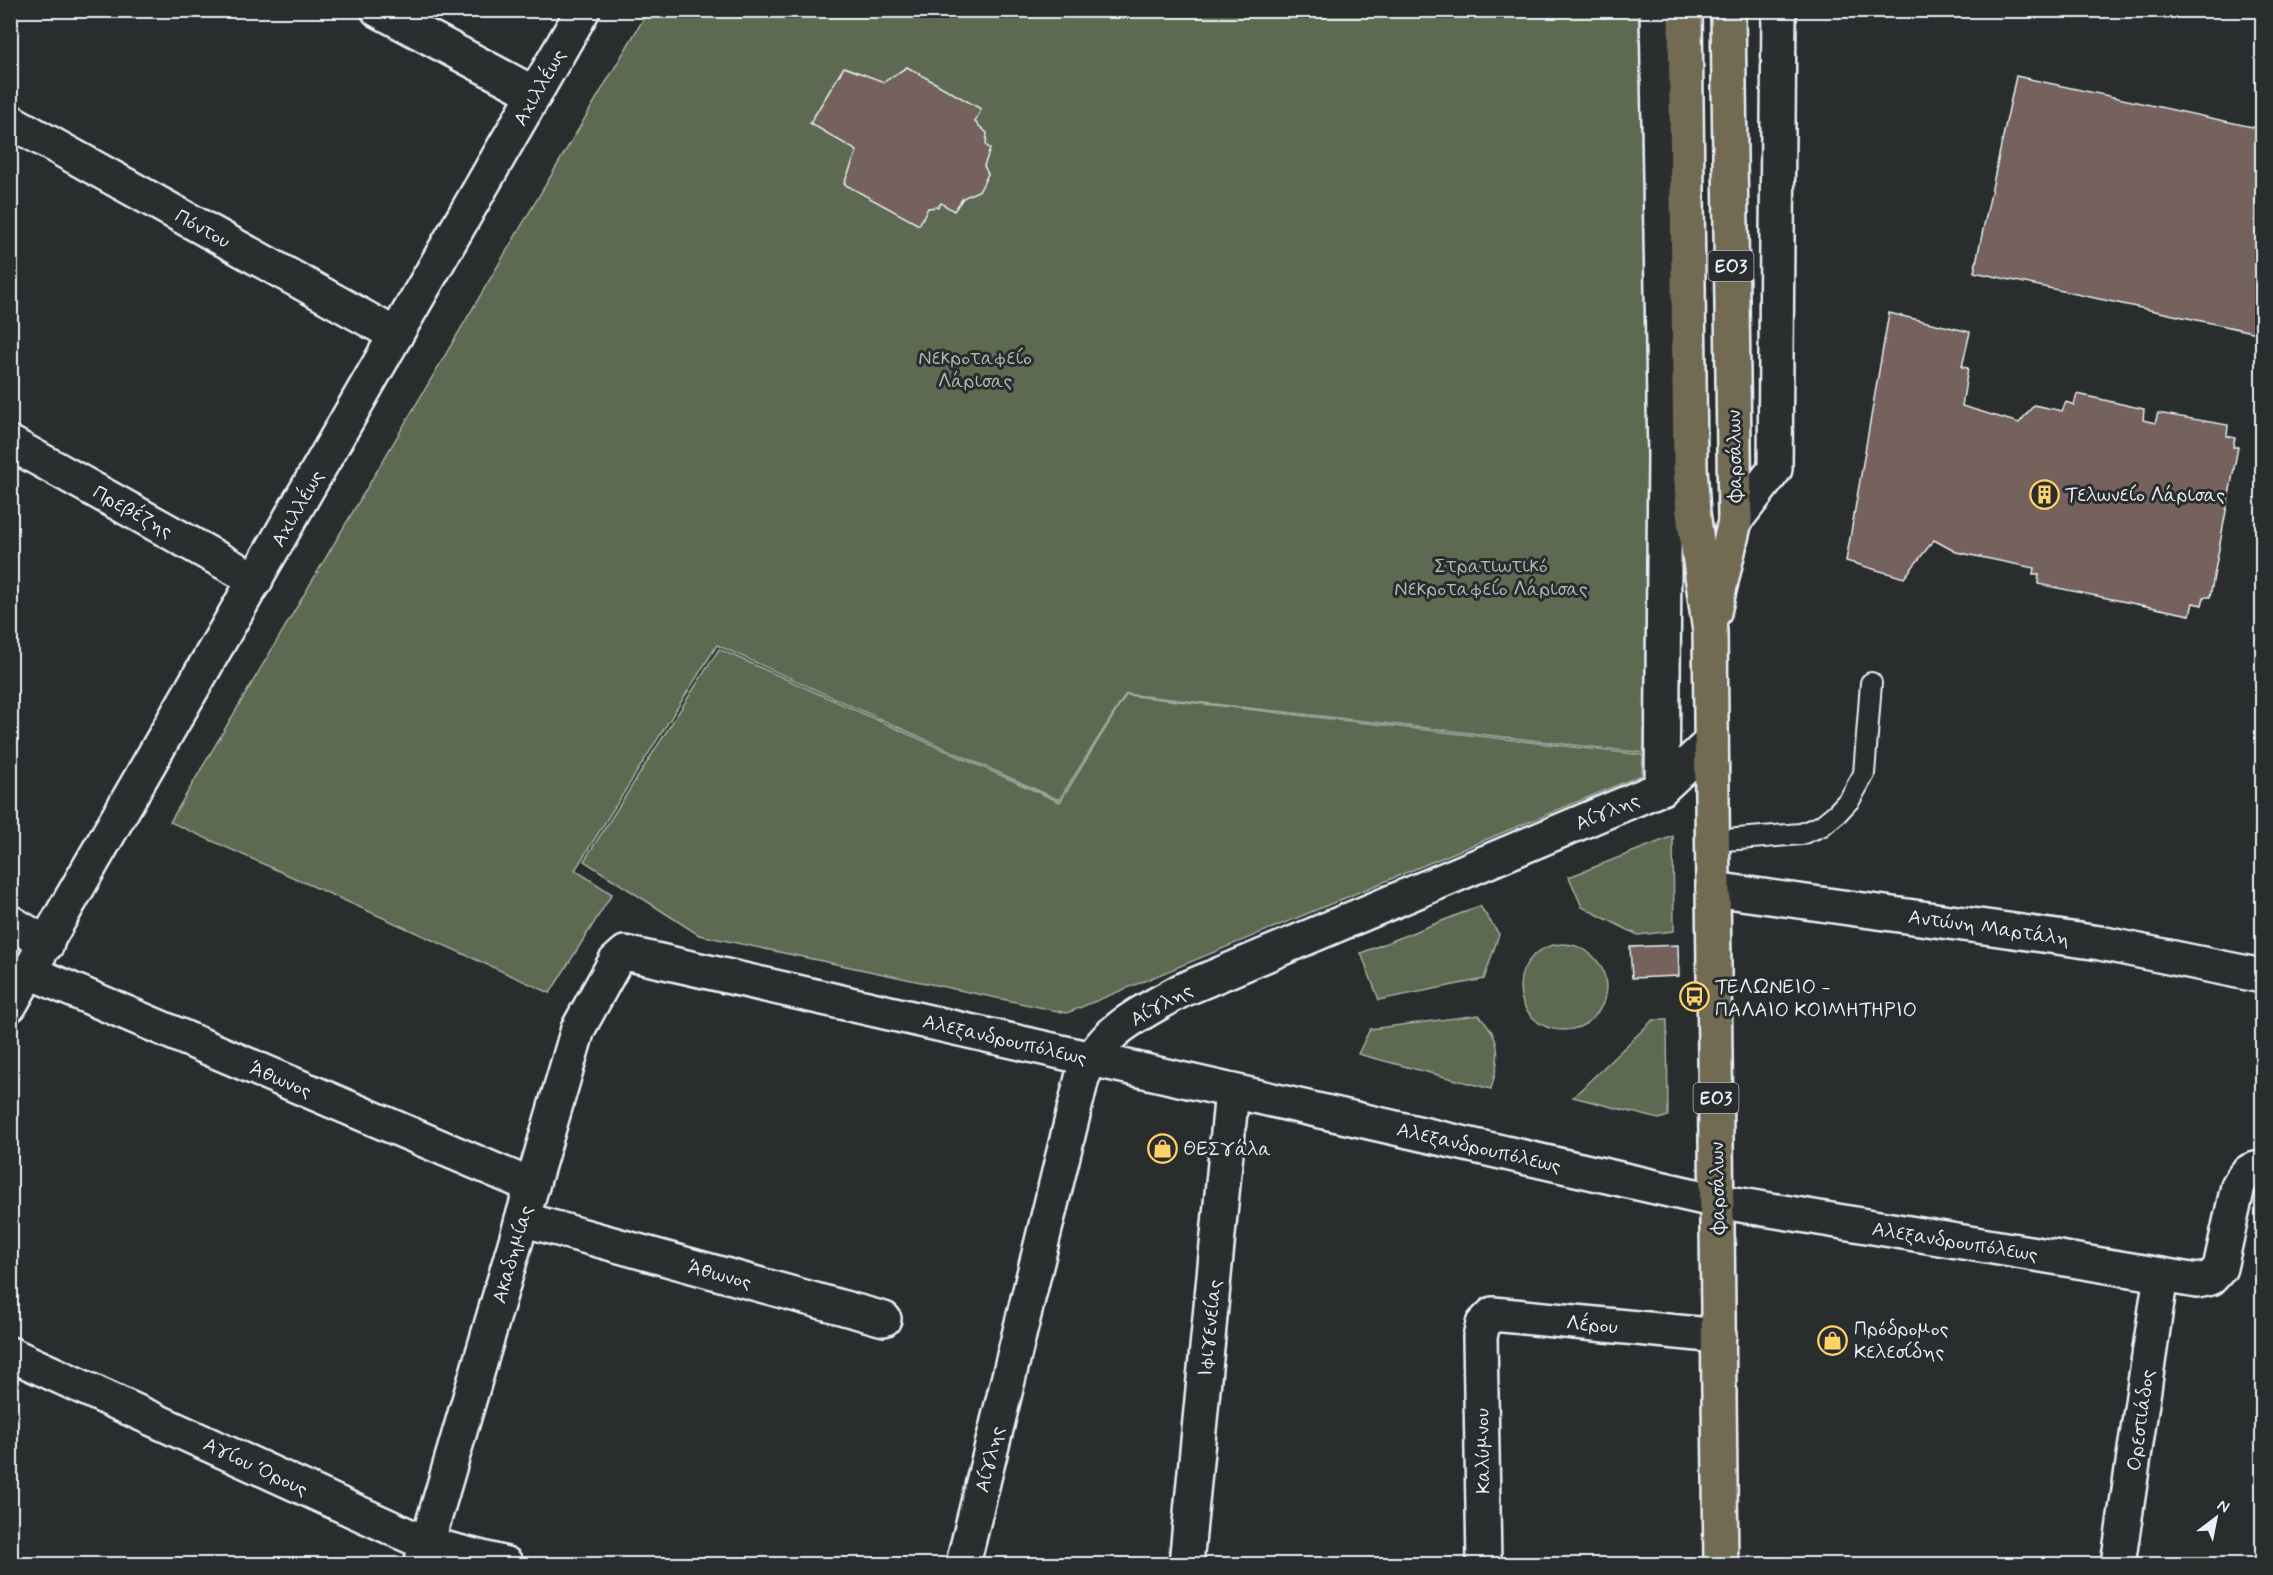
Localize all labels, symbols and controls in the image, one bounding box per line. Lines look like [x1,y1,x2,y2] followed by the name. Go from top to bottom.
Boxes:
[507,44,573,131] street label: Αχιλλέως
[170,203,235,255] street label: Πόντου
[1708,251,1754,281] road number: ΕΟ3
[918,345,1032,395] park label: Νεκροταφείο Λάρισας
[1721,409,1750,503] street label: Φαρσάλων
[265,465,331,552] street label: Αχιλλέως
[2028,478,2060,510] building icon: Τελωνείο Λάρισας
[88,479,177,545] street label: Πρεβέζης
[2065,482,2225,509] place label: Τελωνείο Λάρισας
[1394,553,1588,603] park label: Στρατιωτικό Νεκροταφείο Λάρισας
[1571,787,1644,838] street label: Αίγλης
[1906,904,2071,953] street label: Αντώνη Μαρτάλη
[1715,974,1917,1024] place label: ΤΕΛΩΝΕΙΟ - ΠΑΛΑΙΟ ΚΟΙΜΗΤΗΡΙΟ
[1126,977,1198,1033] street label: Αίγλης
[1678,981,1710,1013] bus stop icon: ΤΕΛΩΝΕΙΟ - ΠΑΛΑΙΟ ΚΟΙΜΗΤΗΡΙΟ
[920,1008,1090,1073] street label: Αλεξανδρουπόλεως
[245,1055,316,1106] street label: Άθωνος
[1694,1083,1738,1113] road number: ΕΟ3
[1394,1116,1564,1181] street label: Αλεξανδρουπόλεως
[1146,1132,1178,1164] shop icon: ΘΕΣγάλα
[1183,1136,1271,1163] place label: ΘΕΣγάλα
[1704,1141,1733,1235] street label: Φαρσάλων
[487,1202,540,1307] street label: Ακαδημίας
[1870,1216,2040,1269] street label: Αλεξανδρουπόλεως
[685,1254,754,1297] street label: Άθωνος
[1192,1278,1229,1378] street label: Ιφιγενείας
[1565,1310,1619,1341] street label: Λέρου
[1854,1316,1949,1366] place label: Πρόδρομος Κελεσίδης
[1817,1324,1849,1356] shop icon: Πρόδρομος Κελεσίδης
[2121,1367,2162,1473] street label: Ορεστιάδος
[1469,1408,1498,1494] street label: Καλύμνου
[969,1423,1012,1495] street label: Αίγλης
[199,1431,312,1503] street label: Αγίου Όρους
[2186,1488,2246,1548] north arrow
[2213,1495,2233,1518] text: N

